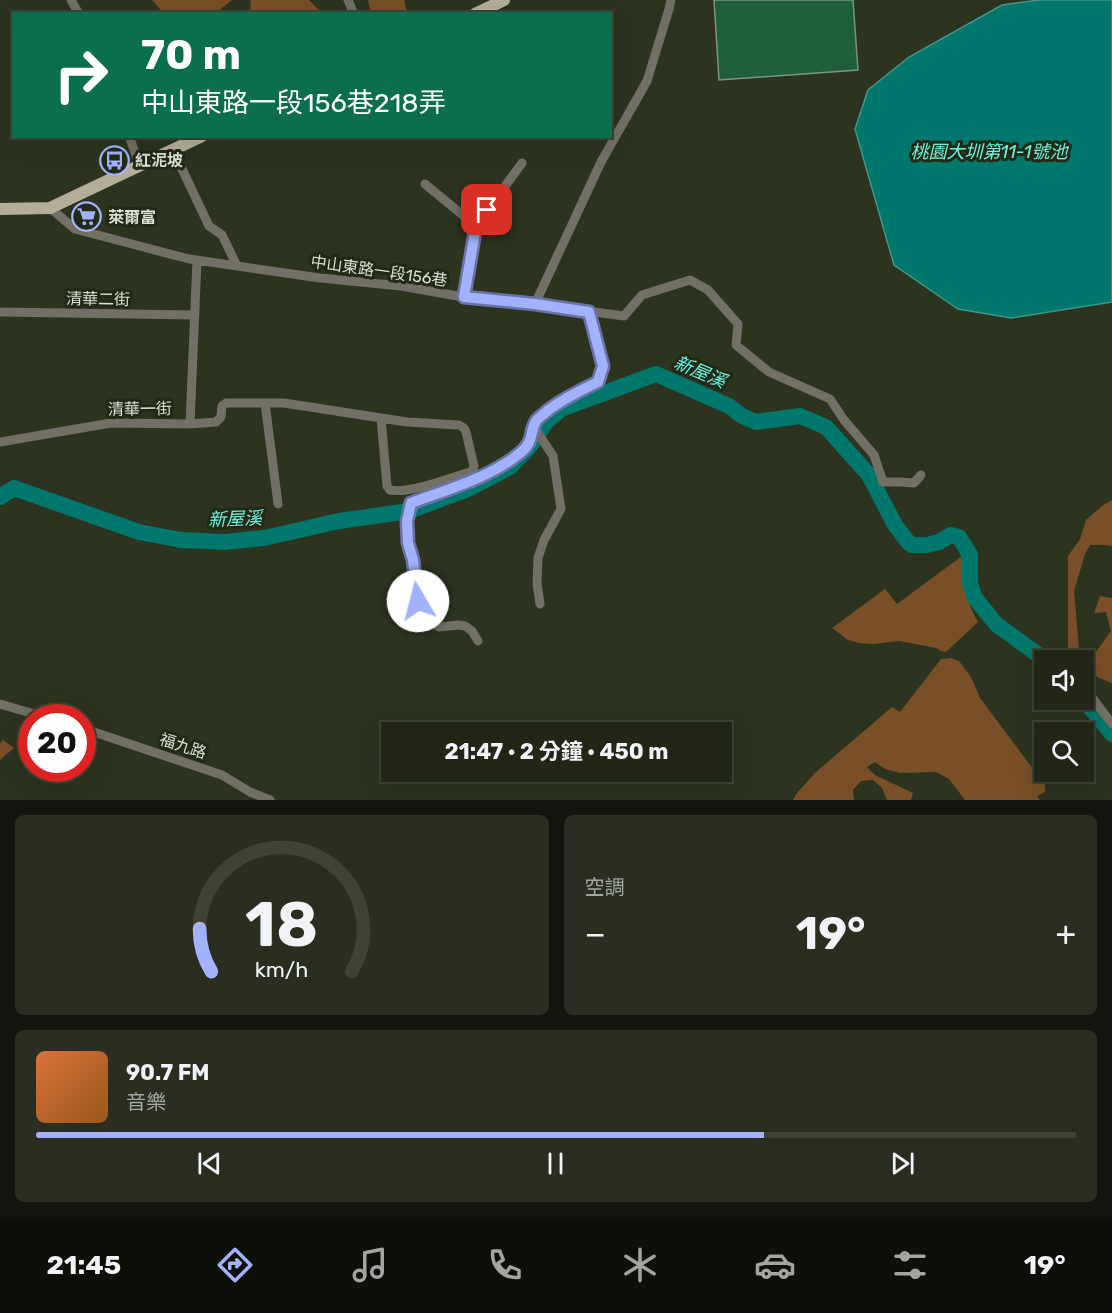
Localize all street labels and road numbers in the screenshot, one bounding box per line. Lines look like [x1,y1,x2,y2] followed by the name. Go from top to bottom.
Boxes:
[309,252,449,290] street label: 中山東路一段156巷
[66,289,130,309] street label: 清華二街
[108,399,172,419] street label: 清華一街
[157,730,209,762] street label: 福九路

